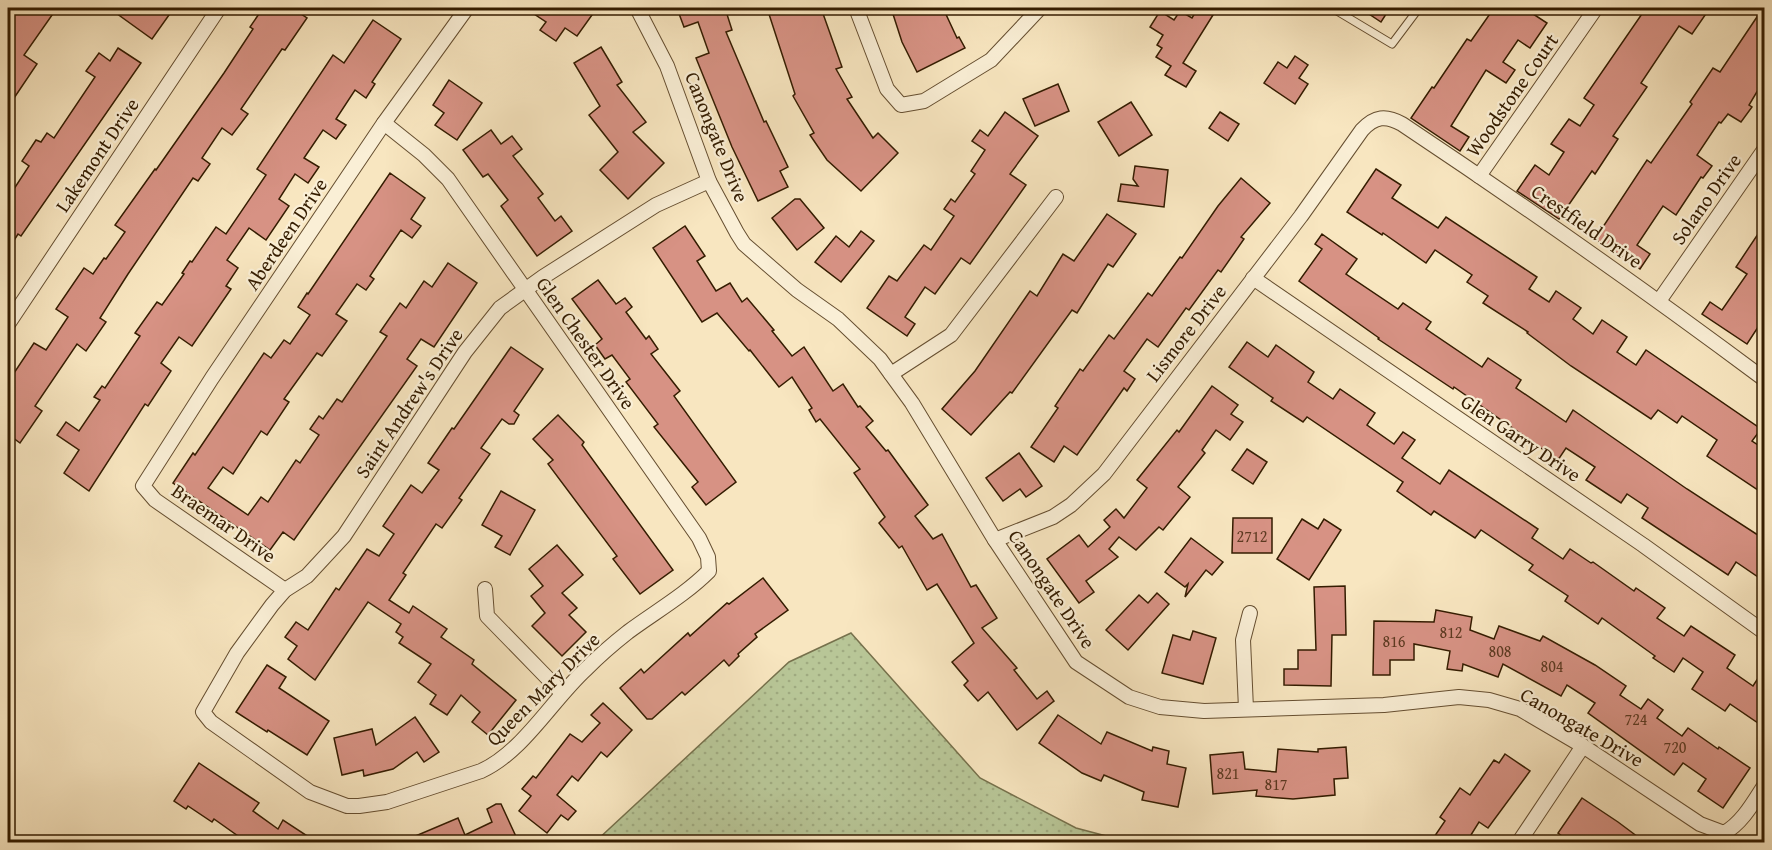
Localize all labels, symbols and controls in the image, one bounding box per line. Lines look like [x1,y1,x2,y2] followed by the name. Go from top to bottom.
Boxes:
[1458,27,1565,162] street label: Woodstone Court
[678,67,757,206] street label: Canongate Drive
[48,92,146,218] street label: Lakemont Drive
[1663,147,1748,250] street label: Solano Drive
[237,172,334,296] street label: Aberdeen Drive
[1526,176,1649,275] street label: Crestfield Drive
[530,271,643,415] street label: Glen Chester Drive
[1138,278,1233,388] street label: Lismore Drive
[348,322,470,484] street label: Saint Andrew's Drive
[1455,387,1587,489] street label: Glen Garry Drive
[166,476,282,569] street label: Braemar Drive
[1002,523,1103,654] street label: Canongate Drive
[1237,524,1267,548] house number: 2712
[1439,620,1463,644] house number: 812
[479,625,606,752] street label: Queen Mary Drive
[1382,629,1406,653] house number: 816
[1488,639,1512,663] house number: 808
[1540,654,1564,678] house number: 804
[1515,679,1649,774] street label: Canongate Drive
[1624,707,1648,731] house number: 724
[1663,735,1687,759] house number: 720
[1216,761,1240,785] house number: 821
[1264,772,1288,796] house number: 817

